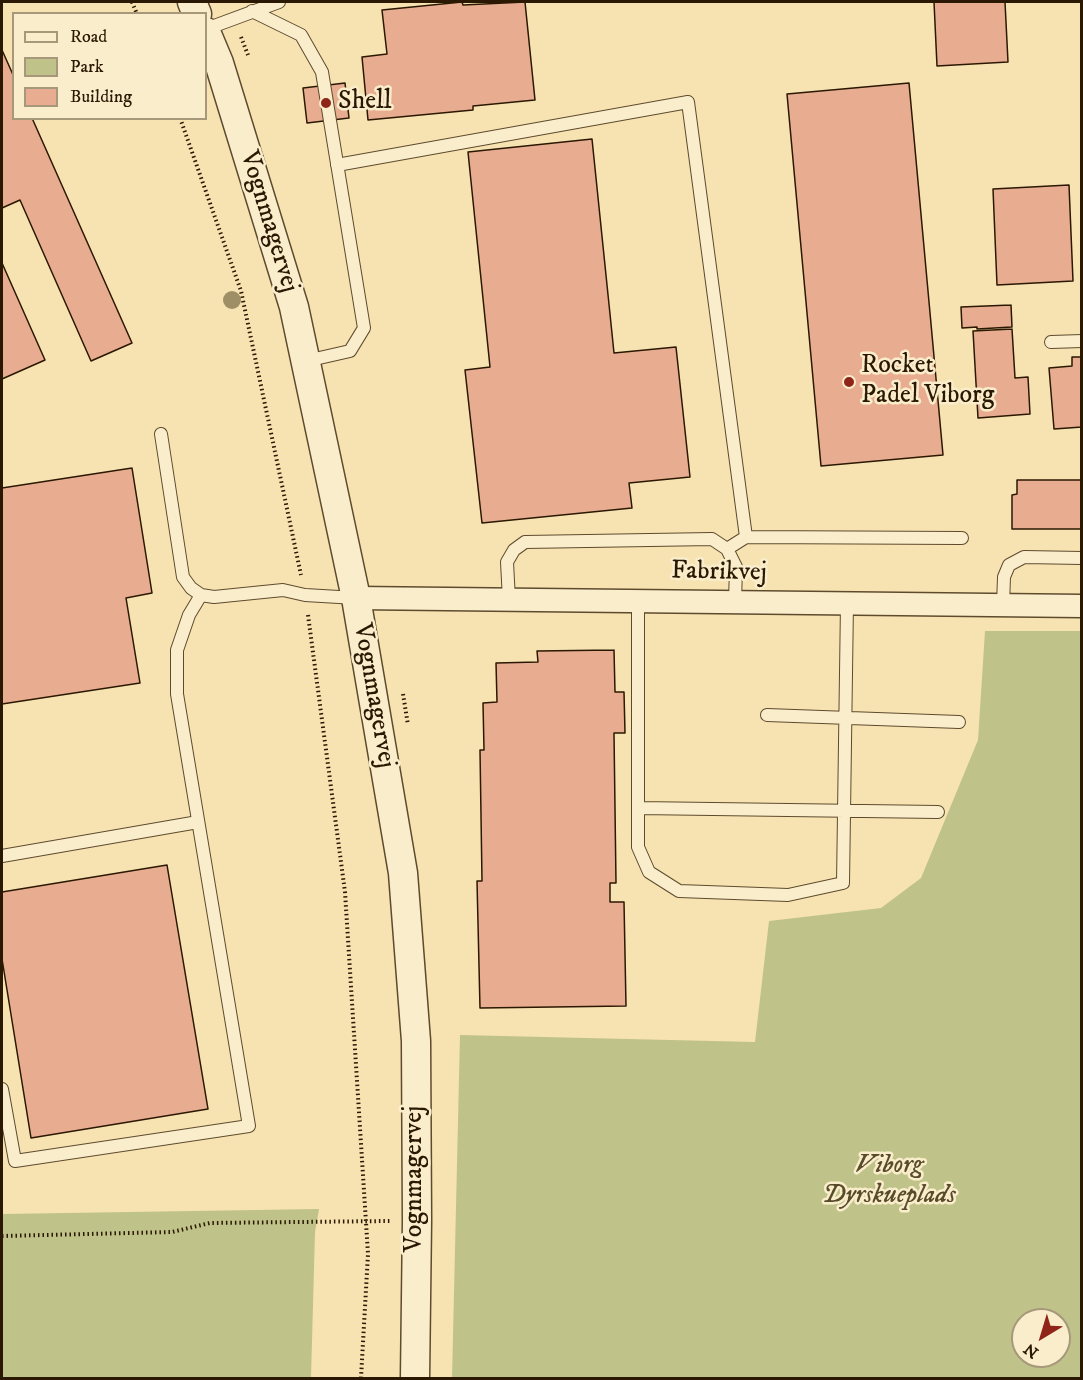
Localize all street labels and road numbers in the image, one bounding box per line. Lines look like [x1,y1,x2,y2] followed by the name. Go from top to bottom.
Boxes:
[232,147,304,297] street label: Vognmagervej
[671,557,767,589] street label: Fabrikvej
[345,621,401,771] street label: Vognmagervej
[400,1106,432,1252] street label: Vognmagervej

